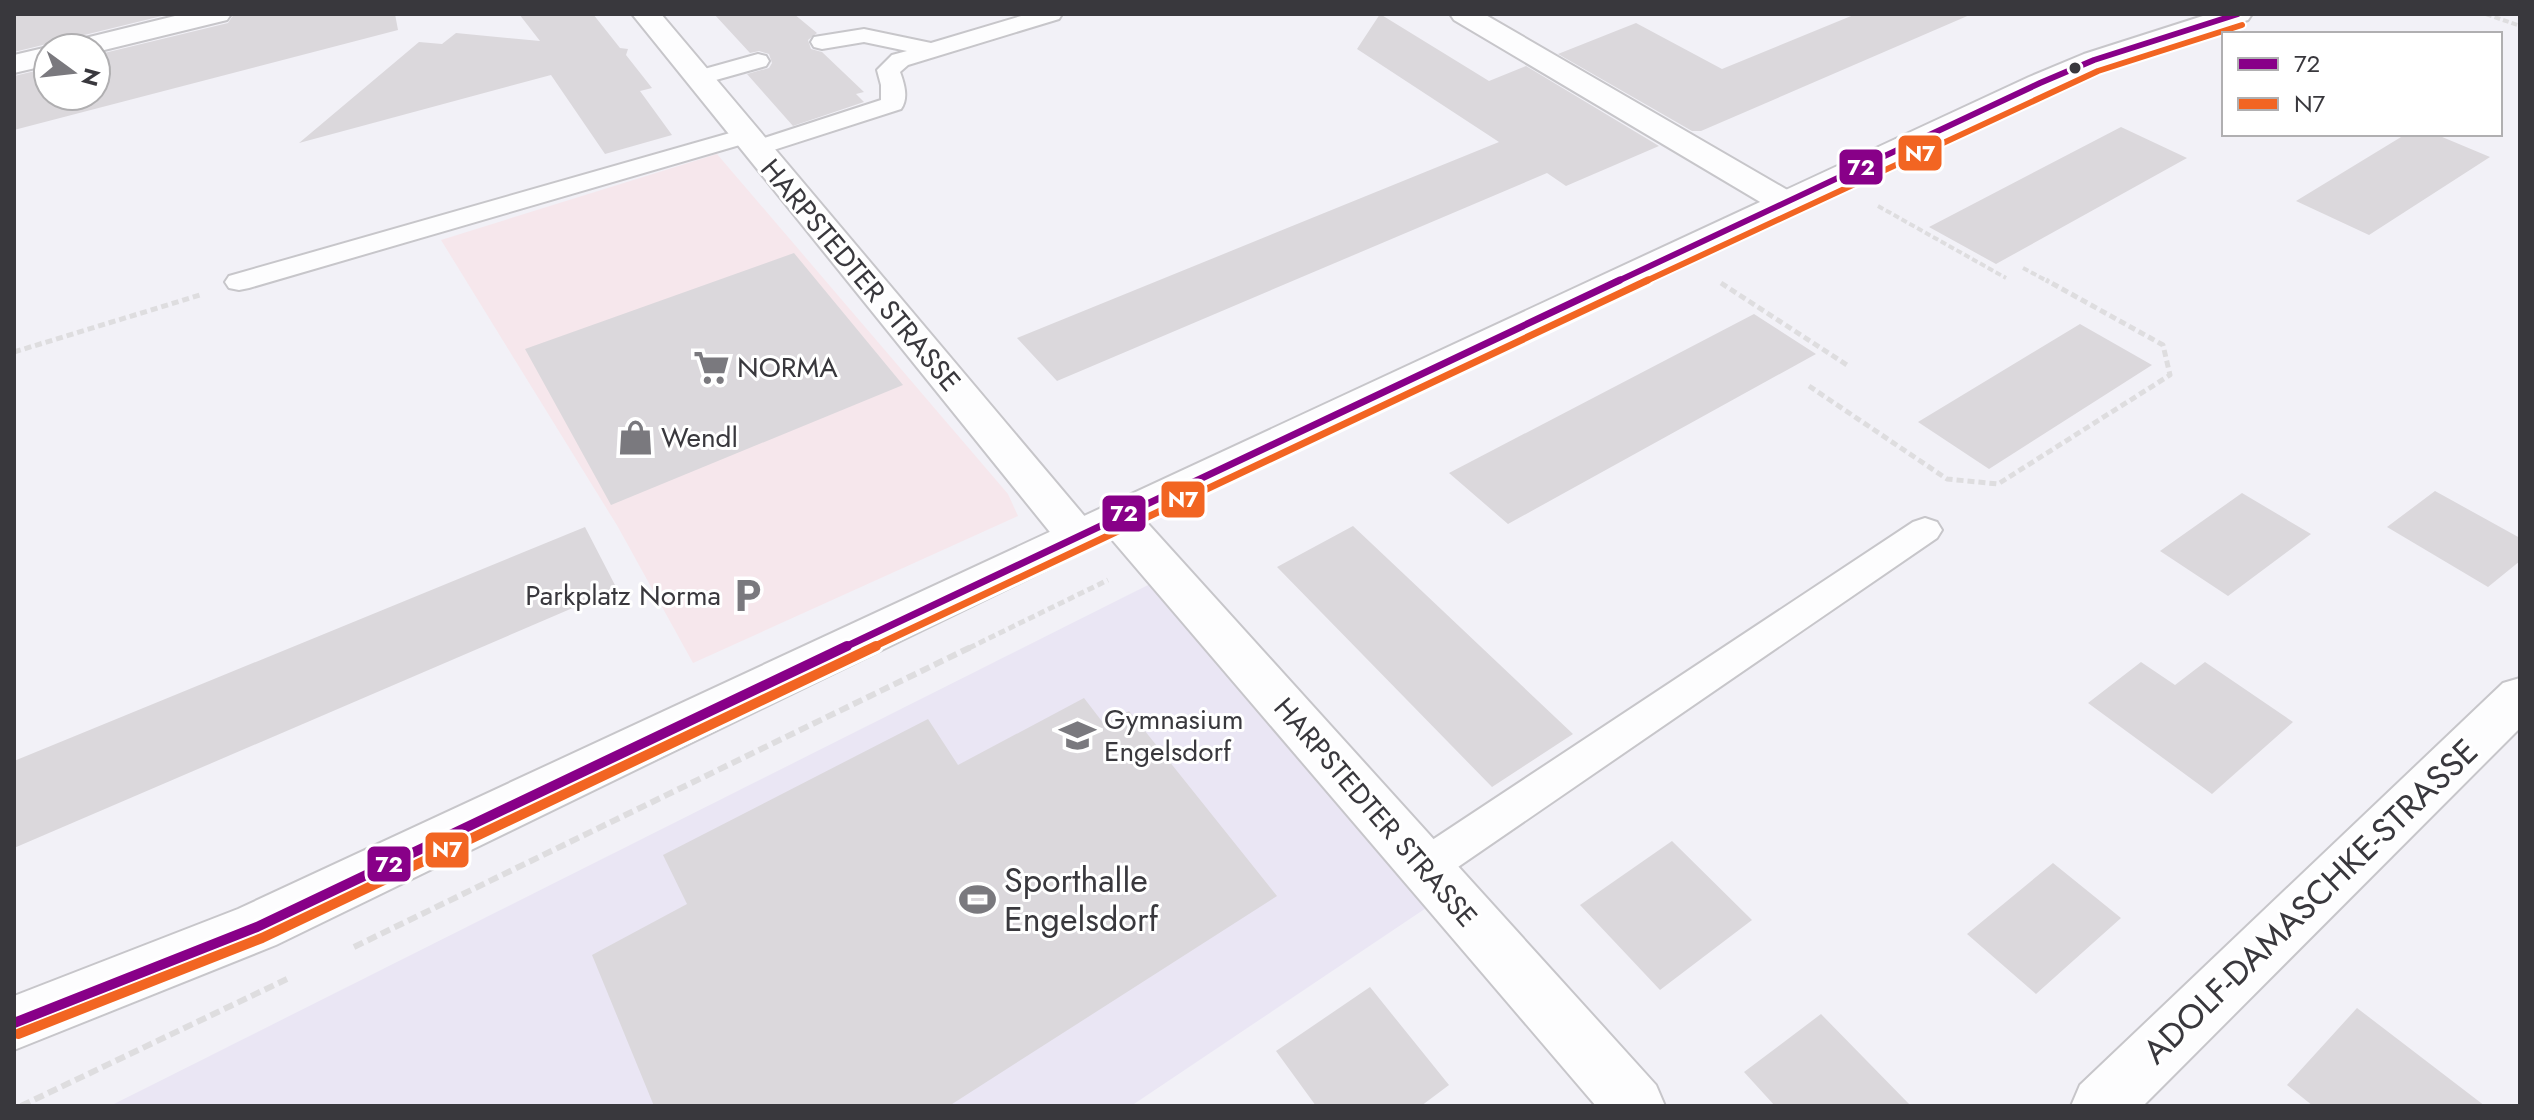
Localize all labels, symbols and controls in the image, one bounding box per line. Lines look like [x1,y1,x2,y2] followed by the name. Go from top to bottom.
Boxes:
[32,32,112,112] north arrow
[2222,32,2502,136] legend
[2294,46,2320,81] text: 72
[2067,60,2083,76] unlabelled marker
[74,65,109,90] text: N
[2294,86,2326,121] text: N7
[1897,134,1943,172] line badge: N7
[1905,137,1936,169] text: N7
[1838,148,1884,186] line badge: 72
[751,150,970,401] street label: HARPSTEDTER STRASSE
[1847,151,1875,183] text: 72
[737,347,838,388] place label: NORMA
[692,348,730,386] supermarket icon: NORMA
[661,417,738,458] place label: Wendl
[616,418,654,456] shop icon: Wendl
[1160,480,1206,519] line badge: N7
[1168,483,1199,515] text: N7
[1101,494,1147,533] line badge: 72
[1110,497,1138,529] text: 72
[525,575,721,616] place label: Parkplatz Norma
[728,576,766,614] parking icon: Parkplatz Norma
[1264,688,1487,936] street label: HARPSTEDTER STRASSE
[1104,699,1244,772] place label: Gymnasium Engelsdorf
[1059,716,1097,754] school or university icon: Gymnasium Engelsdorf
[2132,728,2489,1075] street label: ADOLF-DAMASCHKE-STRASSE
[424,831,470,869] line badge: N7
[432,833,463,865] text: N7
[366,845,412,883] line badge: 72
[375,848,403,880] text: 72
[1004,856,1160,944] place label: Sporthalle Engelsdorf
[959,881,997,919] sports icon: Sporthalle Engelsdorf

